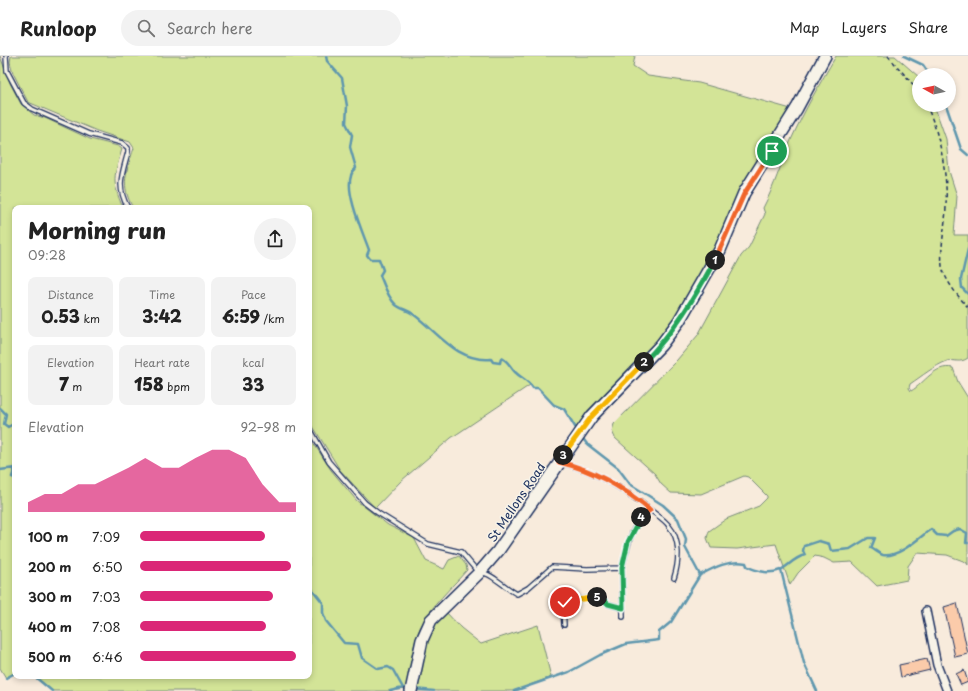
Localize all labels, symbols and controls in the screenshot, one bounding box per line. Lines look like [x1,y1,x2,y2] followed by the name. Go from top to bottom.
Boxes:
[121,10,401,46] search box
[20,14,97,42] text: Runloop
[167,16,252,39] text: Search here
[135,17,157,39] icon: search
[790,17,820,38] text: Map
[842,17,887,38] text: Layers
[909,17,948,38] text: Share
[912,68,956,112] north arrow
[912,68,956,112] map controls
[755,134,789,168] pin
[761,140,783,162] icon: arrive
[28,213,166,246] text: Morning run
[254,218,296,260] button: share
[28,245,66,264] text: 09:28
[705,250,725,270] pin: 1
[712,251,718,268] text: 1
[48,286,94,303] text: Distance
[149,286,175,303] text: Time
[241,286,266,303] text: Pace
[41,303,80,329] text: 0.53
[142,303,182,329] text: 3:42
[222,303,260,329] text: 6:59
[80,310,100,327] text: km
[260,310,285,327] text: /km
[634,352,654,372] pin: 2
[640,353,648,370] text: 2
[47,354,94,371] text: Elevation
[134,354,190,371] text: Heart rate
[242,354,264,371] text: kcal
[59,371,69,397] text: 7
[134,371,164,397] text: 158
[242,371,264,397] text: 33
[69,378,82,395] text: m
[164,378,190,395] text: bpm
[28,417,84,436] text: Elevation
[240,417,296,436] text: 92–98 m
[553,445,573,465] pin: 3
[559,446,567,463] text: 3
[483,459,549,545] street label: St Mellons Road
[631,507,651,527] pin: 4
[637,508,645,525] text: 4
[28,527,69,546] text: 100 m
[92,527,120,546] text: 7:09
[28,557,72,576] text: 200 m
[92,557,123,576] text: 6:50
[548,585,582,619] pin
[28,587,72,606] text: 300 m
[92,587,121,606] text: 7:03
[587,587,607,607] pin: 5
[593,588,601,605] text: 5
[554,591,576,613] icon: check
[28,617,72,636] text: 400 m
[92,617,121,636] text: 7:08
[28,647,71,666] text: 500 m
[92,647,123,666] text: 6:46

